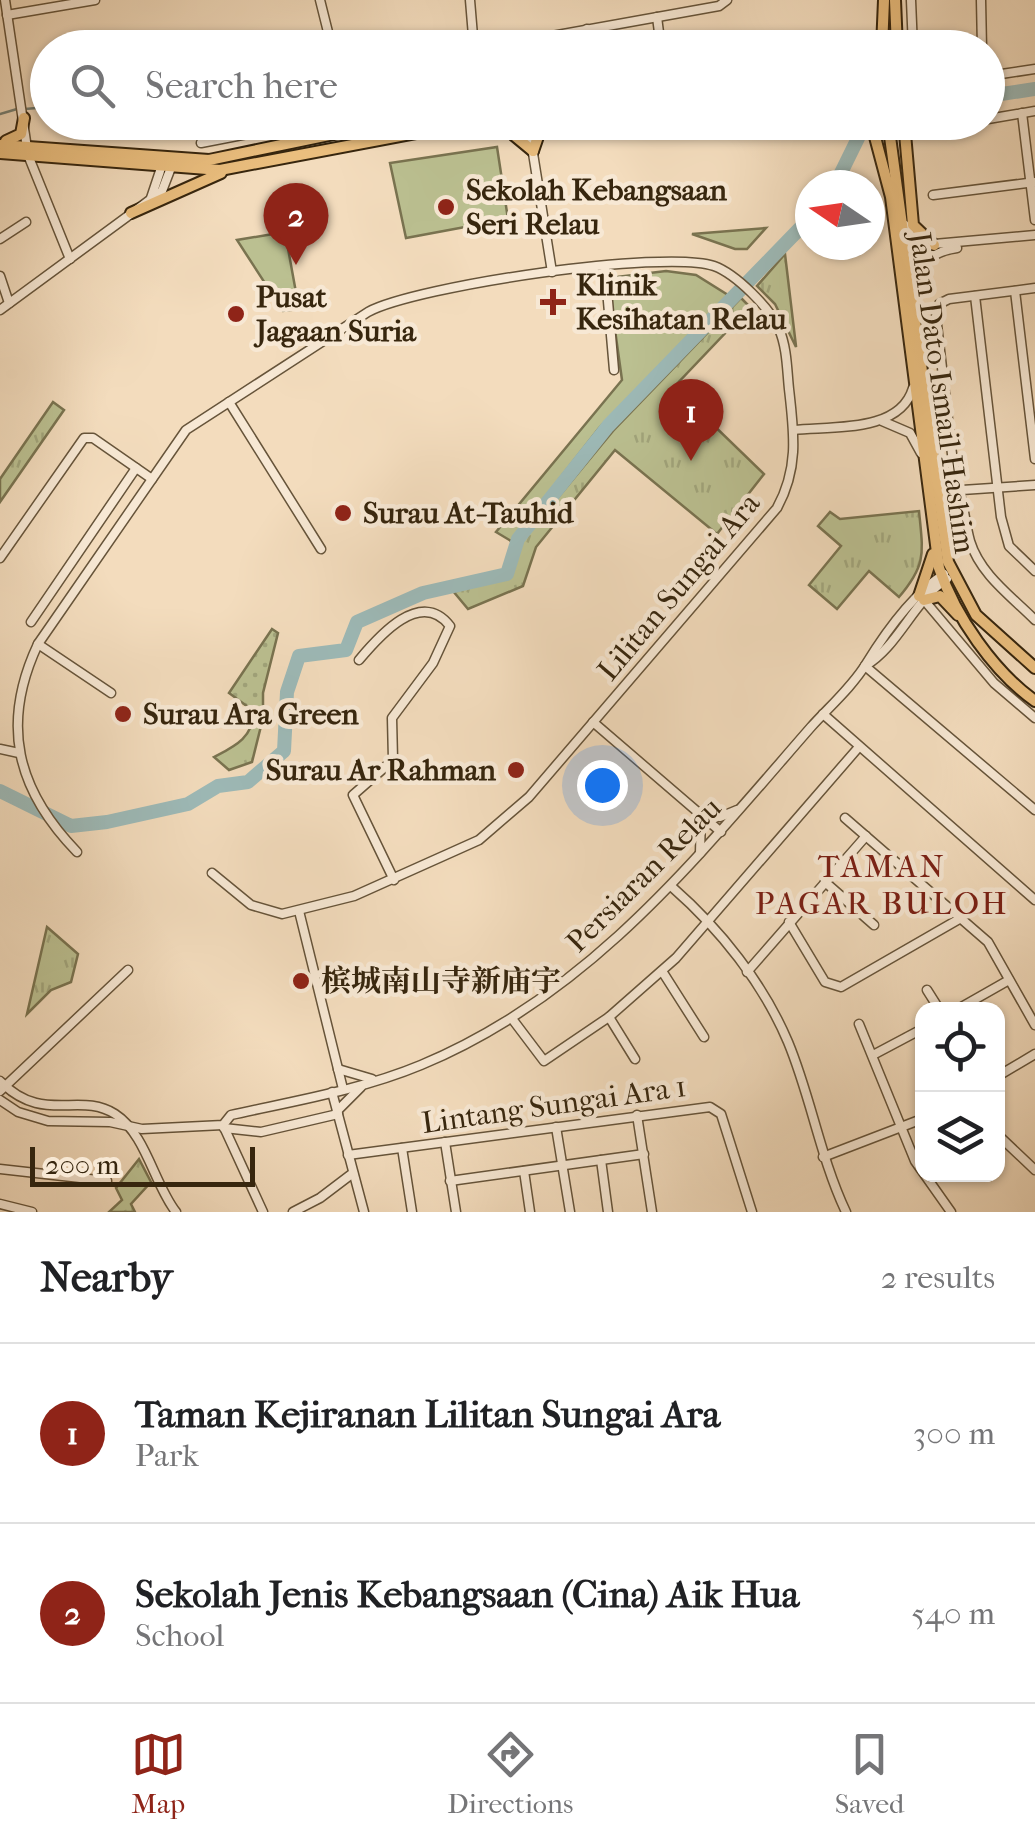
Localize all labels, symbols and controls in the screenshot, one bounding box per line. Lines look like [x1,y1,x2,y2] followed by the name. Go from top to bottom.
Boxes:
[30,30,1005,140] search box
[65,58,120,113] icon: search
[145,63,338,108] text: Search here
[795,170,885,260] north arrow
[466,173,728,242] place label: Sekolah Kebangsaan Seri Relau
[264,182,328,265] pin: 2
[435,196,457,218] marker: Sekolah Kebangsaan Seri Relau
[902,228,982,556] street label: Jalan Dato Ismail Hashim
[576,268,787,337] place label: Klinik Kesihatan Relau
[253,280,417,349] place label: Pusat Jagaan Suria
[540,289,566,315] marker: Klinik Kesihatan Relau
[225,303,247,325] marker: Pusat Jagaan Suria
[658,378,724,461] pin: 1
[591,486,768,688] street label: Lilitan Sungai Ara
[363,496,575,531] place label: Surau At-Tauhid
[332,502,354,524] marker: Surau At-Tauhid
[143,697,359,732] place label: Surau Ara Green
[112,703,134,725] marker: Surau Ara Green
[266,753,497,788] place label: Surau Ar Rahman
[505,759,527,781] marker: Surau Ar Rahman
[577,760,628,811] your location
[559,790,729,960] street label: Persiaran Relau
[755,848,1009,922] district label: TAMAN PAGAR BULOH
[321,964,561,999] place label: 槟城南山寺新庙宇
[290,970,312,992] marker: 槟城南山寺新庙宇
[915,1002,1005,1182] map controls
[915,1002,1005,1092] button: locate
[419,1069,689,1141] street label: Lintang Sungai Ara 1
[915,1092,1005,1182] button: layers
[30,1142,255,1186] scale bar
[45,1148,120,1181] text: 200 m
[40,1253,172,1302] text: Nearby
[881,1259,995,1296] text: 2 results
[135,1392,720,1437] text: Taman Kejiranan Lilitan Sungai Ara
[67,1415,78,1452] text: 1
[913,1415,995,1452] text: 300 m
[135,1437,199,1474] text: Park
[135,1572,799,1617] text: Sekolah Jenis Kebangsaan (Cina) Aik Hua
[64,1595,81,1632] text: 2
[911,1595,995,1632] text: 540 m
[135,1617,224,1654] text: School
[131,1727,186,1820] tab: Map
[447,1727,573,1820] tab: Directions
[835,1727,904,1820] tab: Saved

